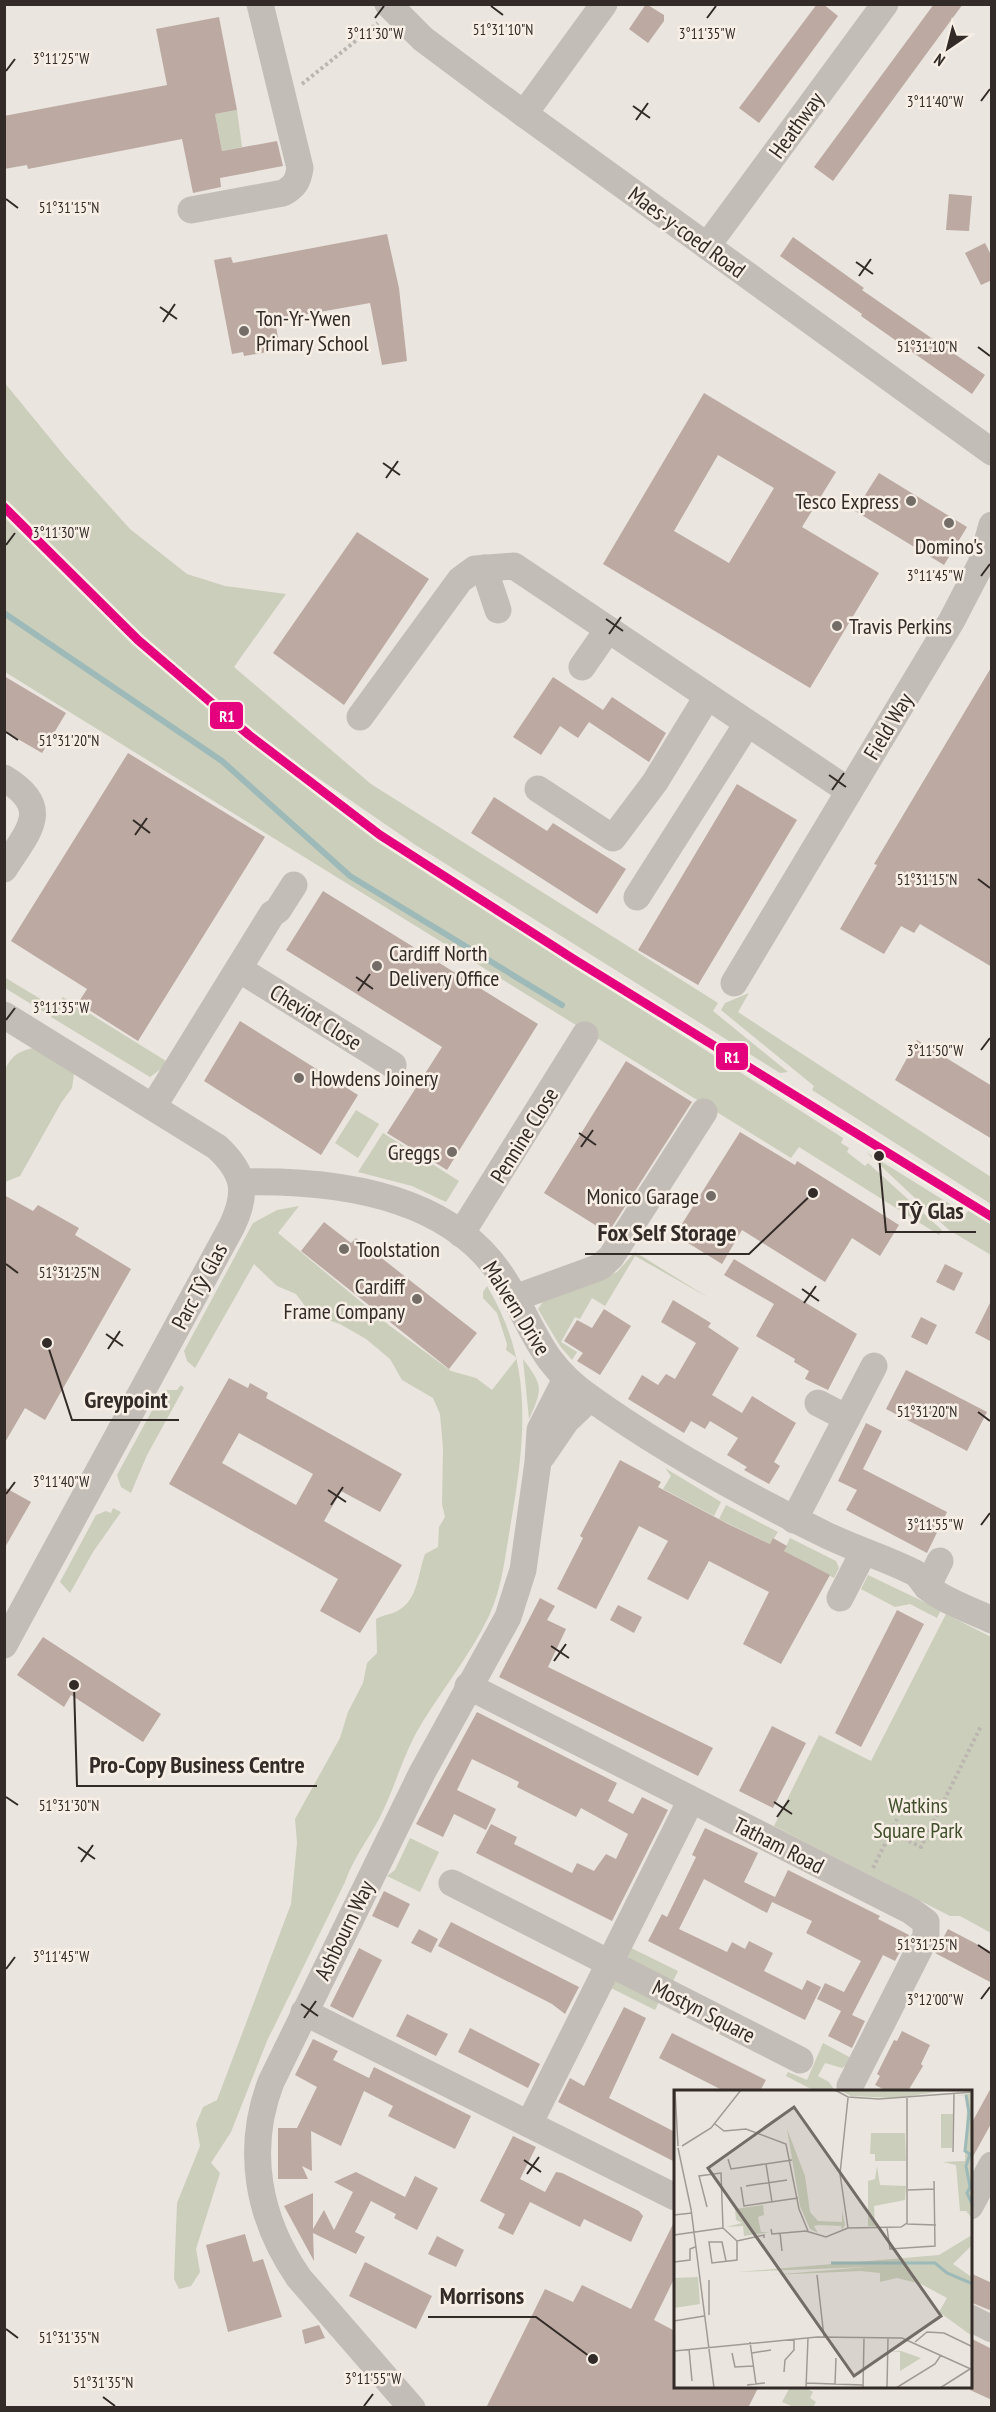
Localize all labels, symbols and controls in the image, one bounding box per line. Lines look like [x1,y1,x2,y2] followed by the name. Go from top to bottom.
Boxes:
[918,18,978,78] north arrow
[473,20,533,39] text: 51°31'10"N
[347,24,403,43] text: 3°11'30"W
[679,24,735,43] text: 3°11'35"W
[33,49,89,68] text: 3°11'25"W
[930,50,949,71] text: N
[762,86,830,164] street label: Heathway
[907,92,963,111] text: 3°11'40"W
[623,180,751,284] street label: Maes-y-coed Road
[39,198,99,217] text: 51°31'15"N
[256,304,370,357] place label: Ton-Yr-Ywen Primary School
[237,324,251,338] marker: Ton-Yr-Ywen Primary School
[897,337,957,356] text: 51°31'10"N
[795,487,899,515] place label: Tesco Express
[904,494,918,508] marker: Tesco Express
[942,516,956,530] marker: Domino's
[33,523,89,542] text: 3°11'30"W
[915,532,983,560] place label: Domino's
[907,566,963,585] text: 3°11'45"W
[849,612,952,640] place label: Travis Perkins
[830,619,844,633] marker: Travis Perkins
[857,687,919,765] street label: Field Way
[209,701,244,730] line badge: R1
[219,706,235,726] text: R1
[39,731,99,750] text: 51°31'20"N
[897,870,957,889] text: 51°31'15"N
[389,939,499,992] place label: Cardiff North Delivery Office
[370,959,384,973] marker: Cardiff North Delivery Office
[265,978,367,1056] street label: Cheviot Close
[33,998,89,1017] text: 3°11'35"W
[907,1041,963,1060] text: 3°11'50"W
[715,1042,749,1071] line badge: R1
[724,1047,740,1067] text: R1
[311,1064,439,1092] place label: Howdens Joinery
[292,1071,306,1085] marker: Howdens Joinery
[484,1082,564,1188] street label: Pennine Close
[388,1138,440,1166] place label: Greggs
[445,1145,459,1159] marker: Greggs
[586,1182,699,1210] place label: Monico Garage
[704,1189,718,1203] marker: Monico Garage
[886,1190,976,1232] callout: Tŷ Glas
[898,1195,964,1226] text: Tŷ Glas
[585,1212,749,1254] callout: Fox Self Storage
[597,1217,737,1248] text: Fox Self Storage
[356,1235,440,1263] place label: Toolstation
[165,1238,233,1334] street label: Parc Tŷ Glas
[337,1242,351,1256] marker: Toolstation
[477,1256,557,1360] street label: Malvern Drive
[39,1263,99,1282] text: 51°31'25"N
[283,1272,406,1325] place label: Cardiff Frame Company
[410,1292,424,1306] marker: Cardiff Frame Company
[72,1378,179,1420] callout: Greypoint
[84,1384,168,1415] text: Greypoint
[897,1402,957,1421] text: 51°31'20"N
[33,1472,89,1491] text: 3°11'40"W
[907,1515,963,1534] text: 3°11'55"W
[77,1744,317,1786] callout: Pro-Copy Business Centre
[89,1749,305,1780] text: Pro-Copy Business Centre
[873,1791,963,1844] park label: Watkins Square Park
[39,1796,99,1815] text: 51°31'30"N
[729,1810,829,1880] street label: Tatham Road
[308,1875,380,1984] street label: Ashbourn Way
[897,1935,957,1954] text: 51°31'25"N
[33,1947,89,1966] text: 3°11'45"W
[648,1973,760,2049] street label: Mostyn Square
[907,1990,963,2009] text: 3°12'00"W
[674,2090,972,2388] inset map
[428,2275,536,2317] callout: Morrisons
[440,2280,524,2311] text: Morrisons
[39,2328,99,2347] text: 51°31'35"N
[345,2369,401,2388] text: 3°11'55"W
[73,2373,133,2392] text: 51°31'35"N

